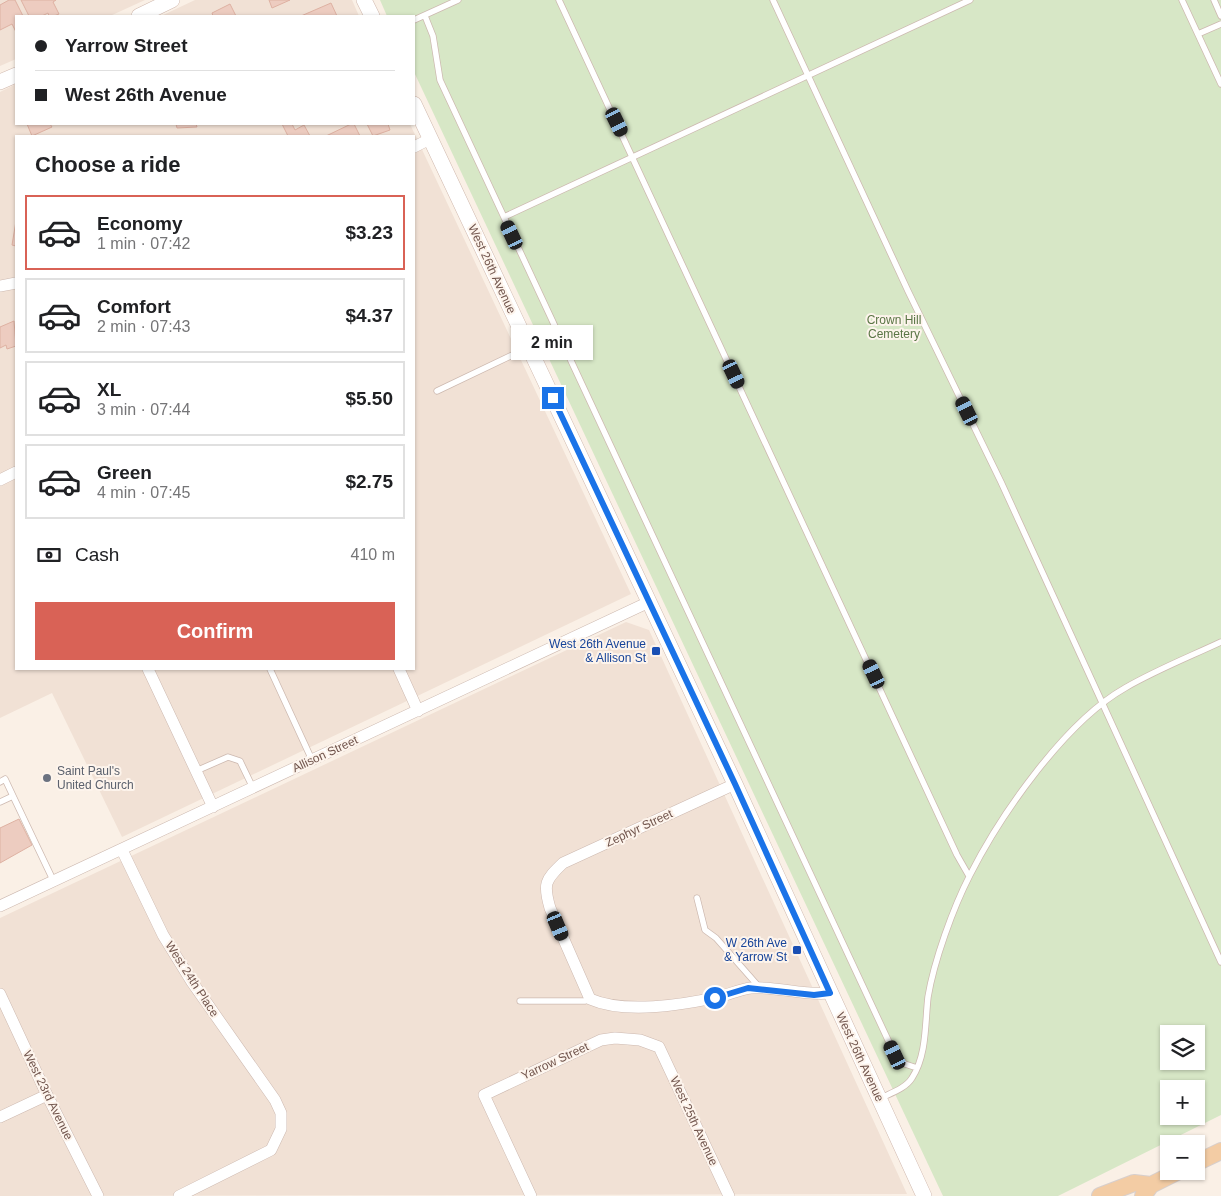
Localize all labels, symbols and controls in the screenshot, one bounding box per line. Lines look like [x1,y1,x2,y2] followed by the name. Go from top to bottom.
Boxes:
[65,35,188,56] text: Yarrow Street
[65,84,227,105] text: West 26th Avenue
[603,105,630,139] car
[35,152,180,177] text: Choose a ride
[37,210,82,255] icon: car
[97,213,183,234] text: Economy
[498,218,525,252] car
[345,222,393,243] text: $3.23
[465,222,519,316] street label: West 26th Avenue
[97,235,190,252] text: 1 min · 07:42
[37,293,82,338] icon: car
[97,296,171,317] text: Comfort
[345,305,393,326] text: $4.37
[867,313,921,341] park label: Crown Hill Cemetery
[97,318,190,335] text: 2 min · 07:43
[512,326,594,360] callout: 2 min
[531,334,573,351] text: 2 min
[720,357,747,391] car
[37,376,82,421] icon: car
[97,379,121,400] text: XL
[542,387,564,409] route end
[345,388,393,409] text: $5.50
[953,394,980,428] car
[97,401,190,418] text: 3 min · 07:44
[37,459,82,504] icon: car
[97,462,152,483] text: Green
[345,471,393,492] text: $2.75
[97,484,190,501] text: 4 min · 07:45
[35,541,63,569] icon: cash
[75,544,119,565] text: Cash
[351,546,395,563] text: 410 m
[35,602,395,660] button: Confirm
[549,637,647,665] place label: West 26th Avenue & Allison St
[650,645,662,657] marker: West 26th Avenue & Allison St
[860,657,887,691] car
[290,732,361,775] street label: Allison Street
[57,764,134,792] place label: Saint Paul's United Church
[41,772,53,784] marker: Saint Paul's United Church
[603,806,676,850] street label: Zephyr Street
[545,909,570,943] car
[724,936,788,964] place label: W 26th Ave & Yarrow St
[162,939,222,1020] street label: West 24th Place
[791,944,803,956] marker: W 26th Ave & Yarrow St
[704,987,726,1009] route start
[833,1010,887,1104] street label: West 26th Avenue
[1160,1025,1205,1180] map controls
[1160,1025,1205,1070] button: layers
[881,1038,908,1072] car
[519,1039,591,1083] street label: Yarrow Street
[20,1048,76,1142] street label: West 23rd Avenue
[667,1074,721,1168] street label: West 25th Avenue
[1160,1080,1205,1125] button: +
[1160,1135,1205,1180] button: −

